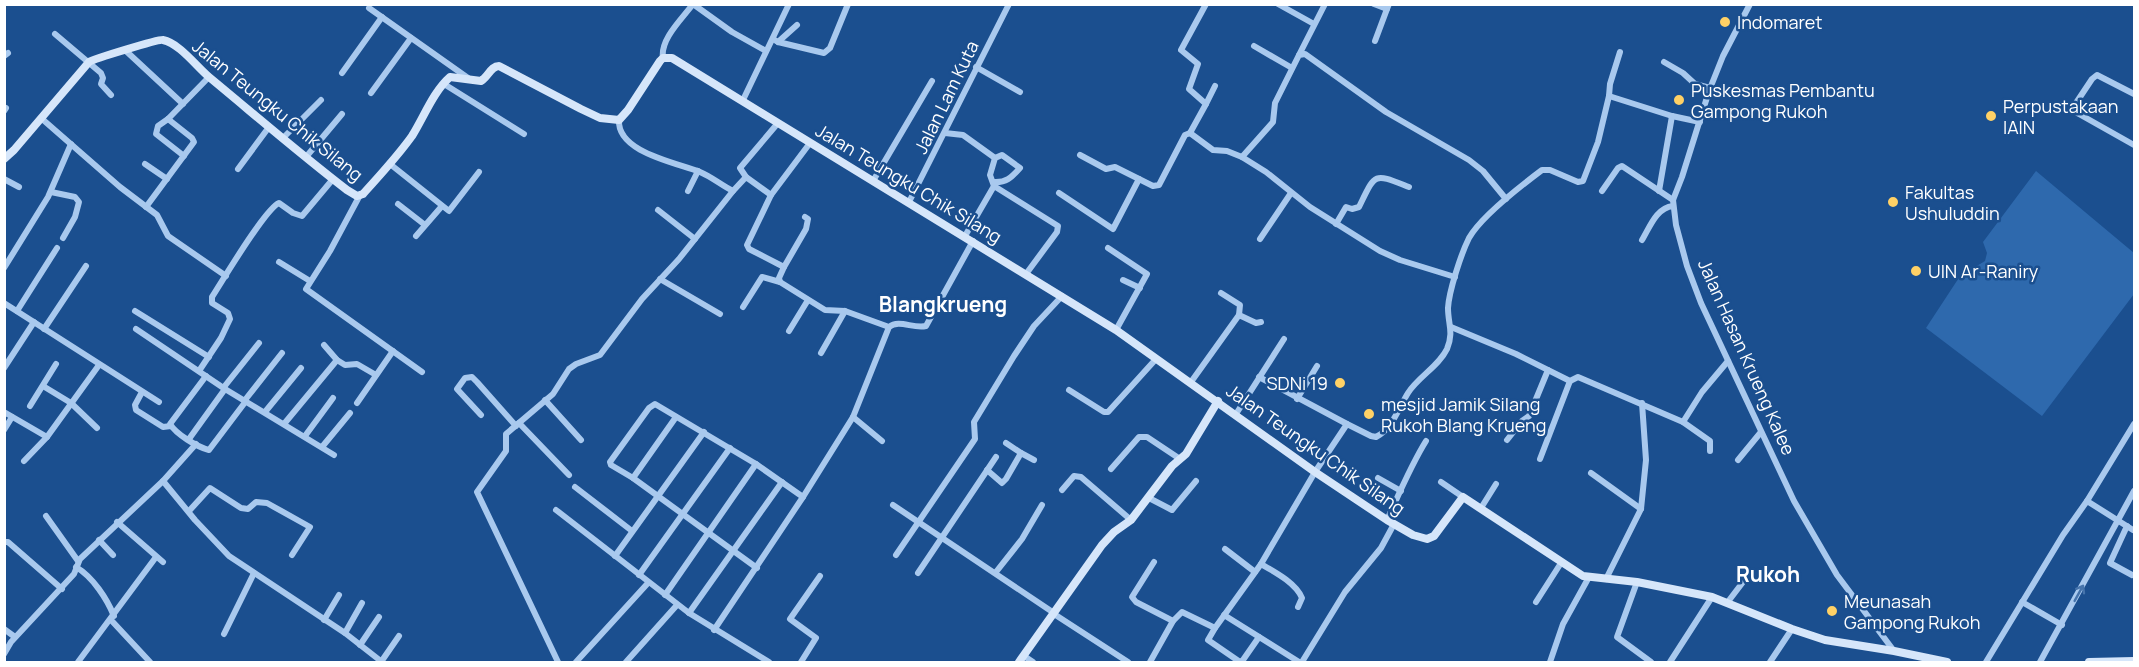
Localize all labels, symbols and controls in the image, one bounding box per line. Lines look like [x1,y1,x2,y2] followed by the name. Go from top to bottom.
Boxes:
[1737,10,1822,34] place label: Indomaret
[1718,15,1732,29] marker: Indomaret
[188,34,368,186] street label: Jalan Teungku Chik Silang
[908,37,984,157] street label: Jalan Lam Kuta
[1691,78,1875,123] place label: Puskesmas Pembantu Gampong Rukoh
[1672,93,1686,107] marker: Puskesmas Pembantu Gampong Rukoh
[2003,94,2118,139] place label: Perpustakaan IAIN
[1984,109,1998,123] marker: Perpustakaan IAIN
[811,118,1007,248] street label: Jalan Teungku Chik Silang
[1905,180,2000,225] place label: Fakultas Ushuluddin
[1886,195,1900,209] marker: Fakultas Ushuluddin
[1693,255,1801,459] street label: Jalan Hasan Krueng Kalee
[1928,259,2039,283] place label: UIN Ar-Raniry
[1909,264,1923,278] marker: UIN Ar-Raniry
[879,290,1007,318] district label: Blangkrueng
[1267,371,1328,395] place label: SDNi 19
[1333,376,1347,390] marker: SDNi 19
[1222,378,1410,520] street label: Jalan Teungku Chik Silang
[1381,392,1546,437] place label: mesjid Jamik Silang Rukoh Blang Krueng
[1362,407,1376,421] marker: mesjid Jamik Silang Rukoh Blang Krueng
[1736,560,1800,588] district label: Rukoh
[2074,585,2085,603] one-way arrow
[1844,589,1980,634] place label: Meunasah Gampong Rukoh
[1825,604,1839,618] marker: Meunasah Gampong Rukoh

